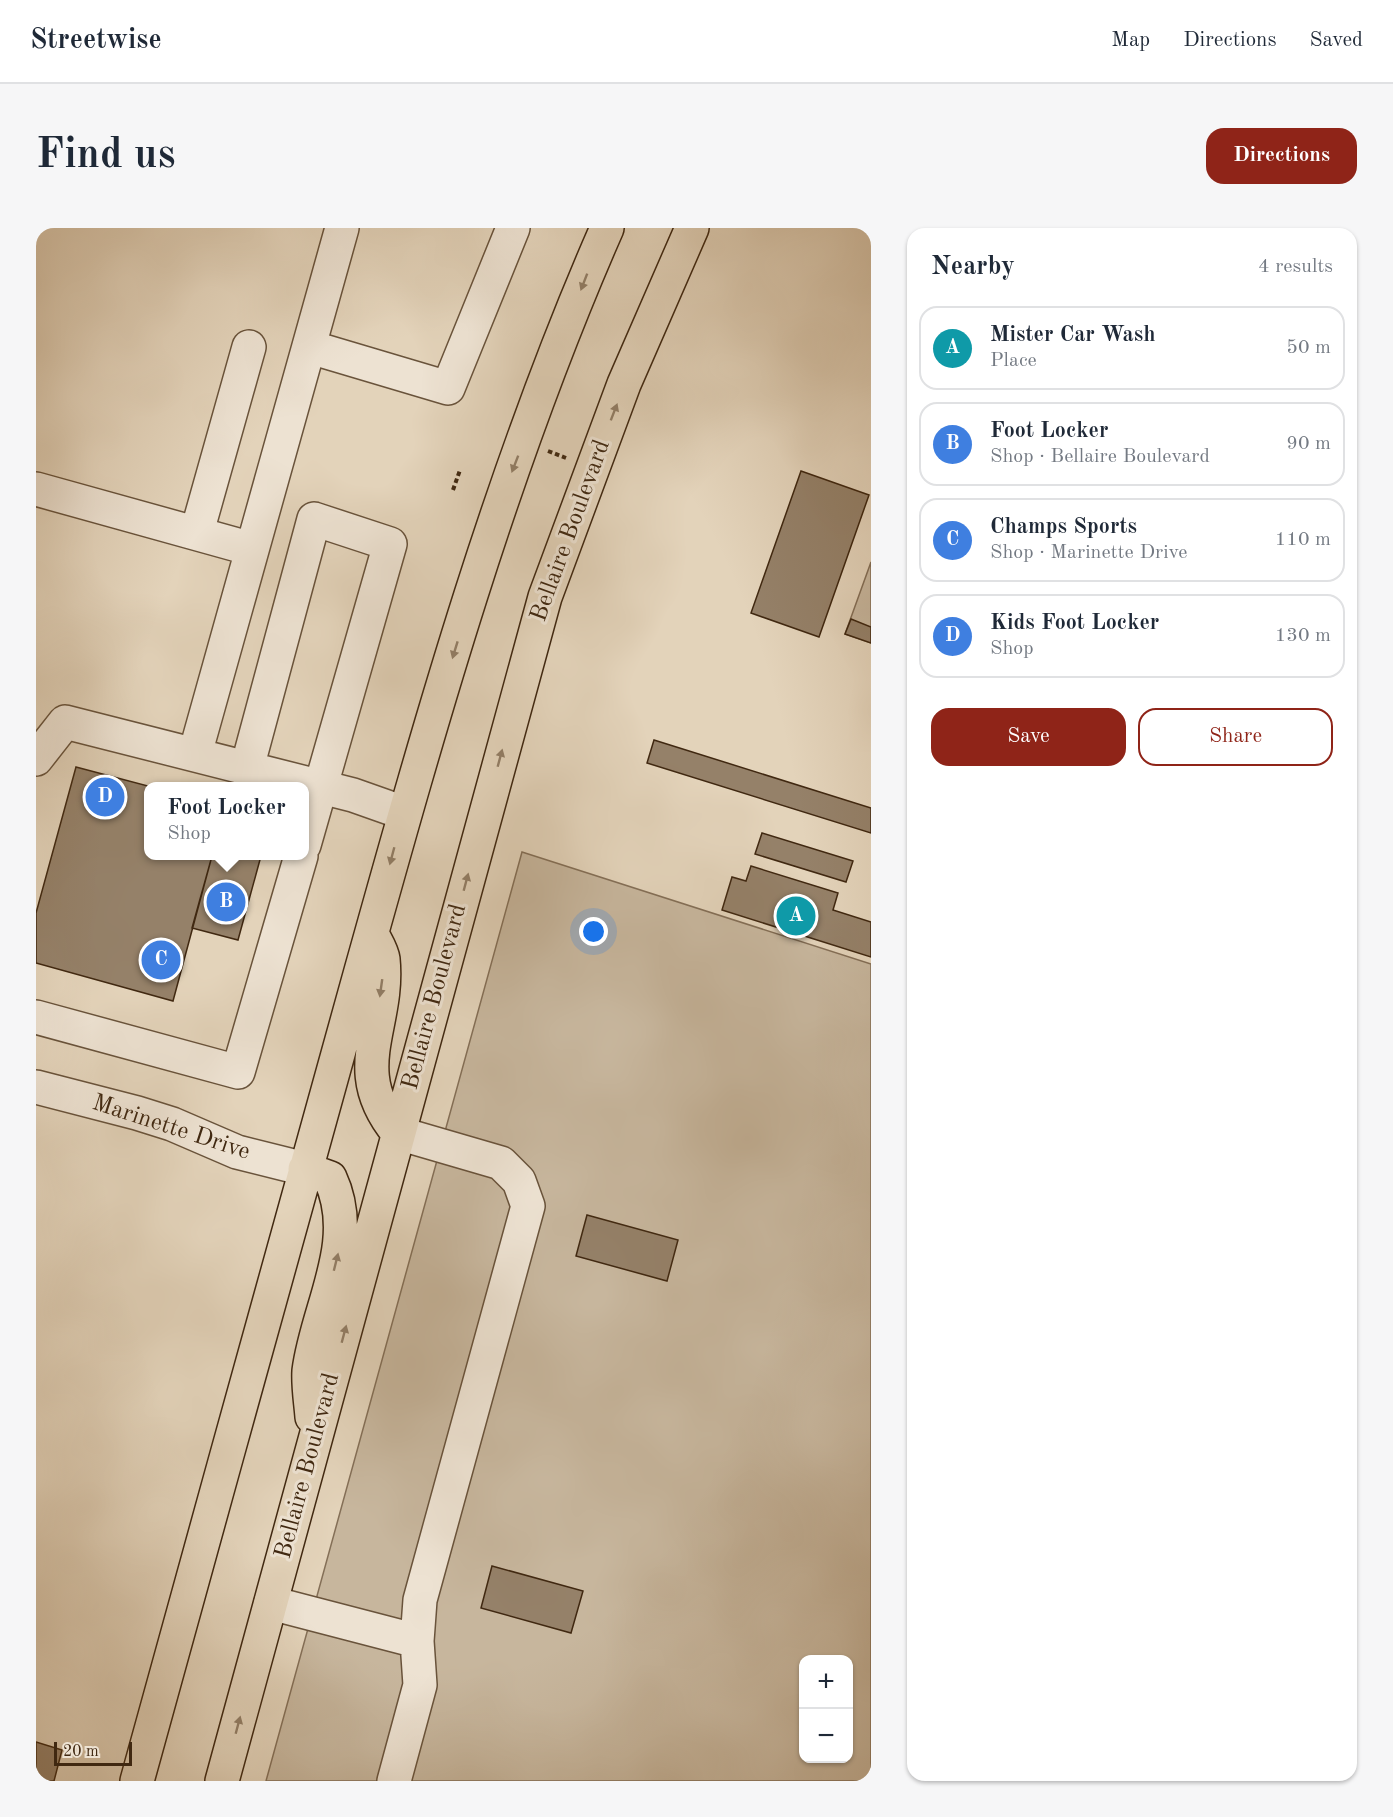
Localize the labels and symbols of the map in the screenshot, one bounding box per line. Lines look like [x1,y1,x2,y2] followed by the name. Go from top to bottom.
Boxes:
[579,273,589,291] one-way arrow
[609,402,619,420] one-way arrow
[527,437,615,625] street label: Bellaire Boulevard
[510,455,519,473] one-way arrow
[450,641,459,659] one-way arrow
[495,749,505,767] one-way arrow
[86,774,124,820] pin: D
[387,847,397,865] one-way arrow
[462,873,471,891] one-way arrow
[206,880,246,924] pin: B
[776,894,816,938] pin: A
[399,901,471,1093] street label: Bellaire Boulevard
[579,917,608,946] your location
[142,938,180,982] pin: C
[377,979,386,998] one-way arrow
[89,1091,253,1165] street label: Marinette Drive
[331,1253,341,1271] one-way arrow
[339,1324,349,1343] one-way arrow
[272,1370,344,1562] street label: Bellaire Boulevard
[234,1715,243,1733] one-way arrow
[54,1739,132,1766] scale bar

